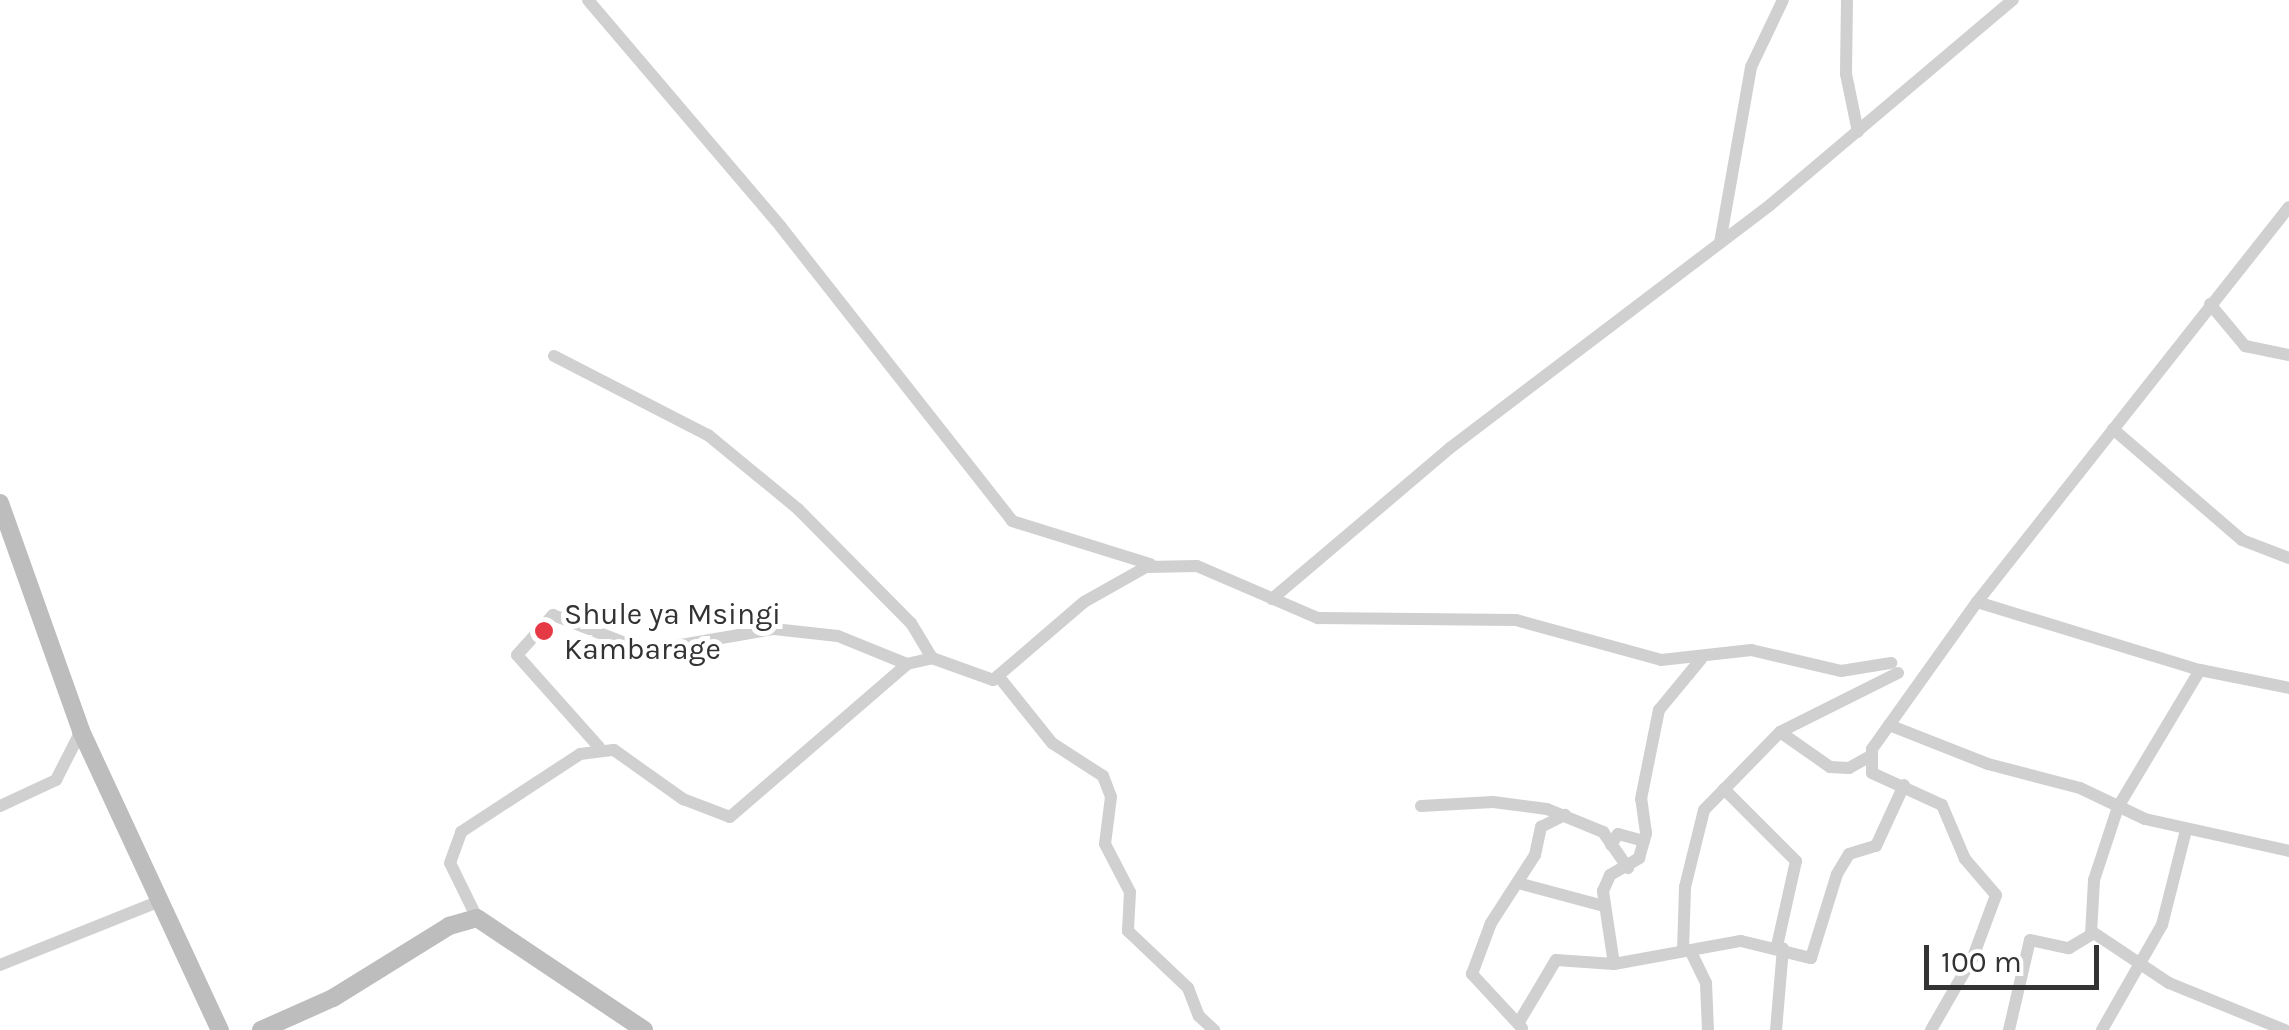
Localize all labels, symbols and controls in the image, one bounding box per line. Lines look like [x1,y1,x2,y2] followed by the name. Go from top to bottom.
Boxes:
[564,596,781,666] place label: Shule ya Msingi Kambarage
[533,620,555,642] marker: Shule ya Msingi Kambarage
[1929,925,2104,987] scale bar
[1941,944,2022,980] text: 100 m

